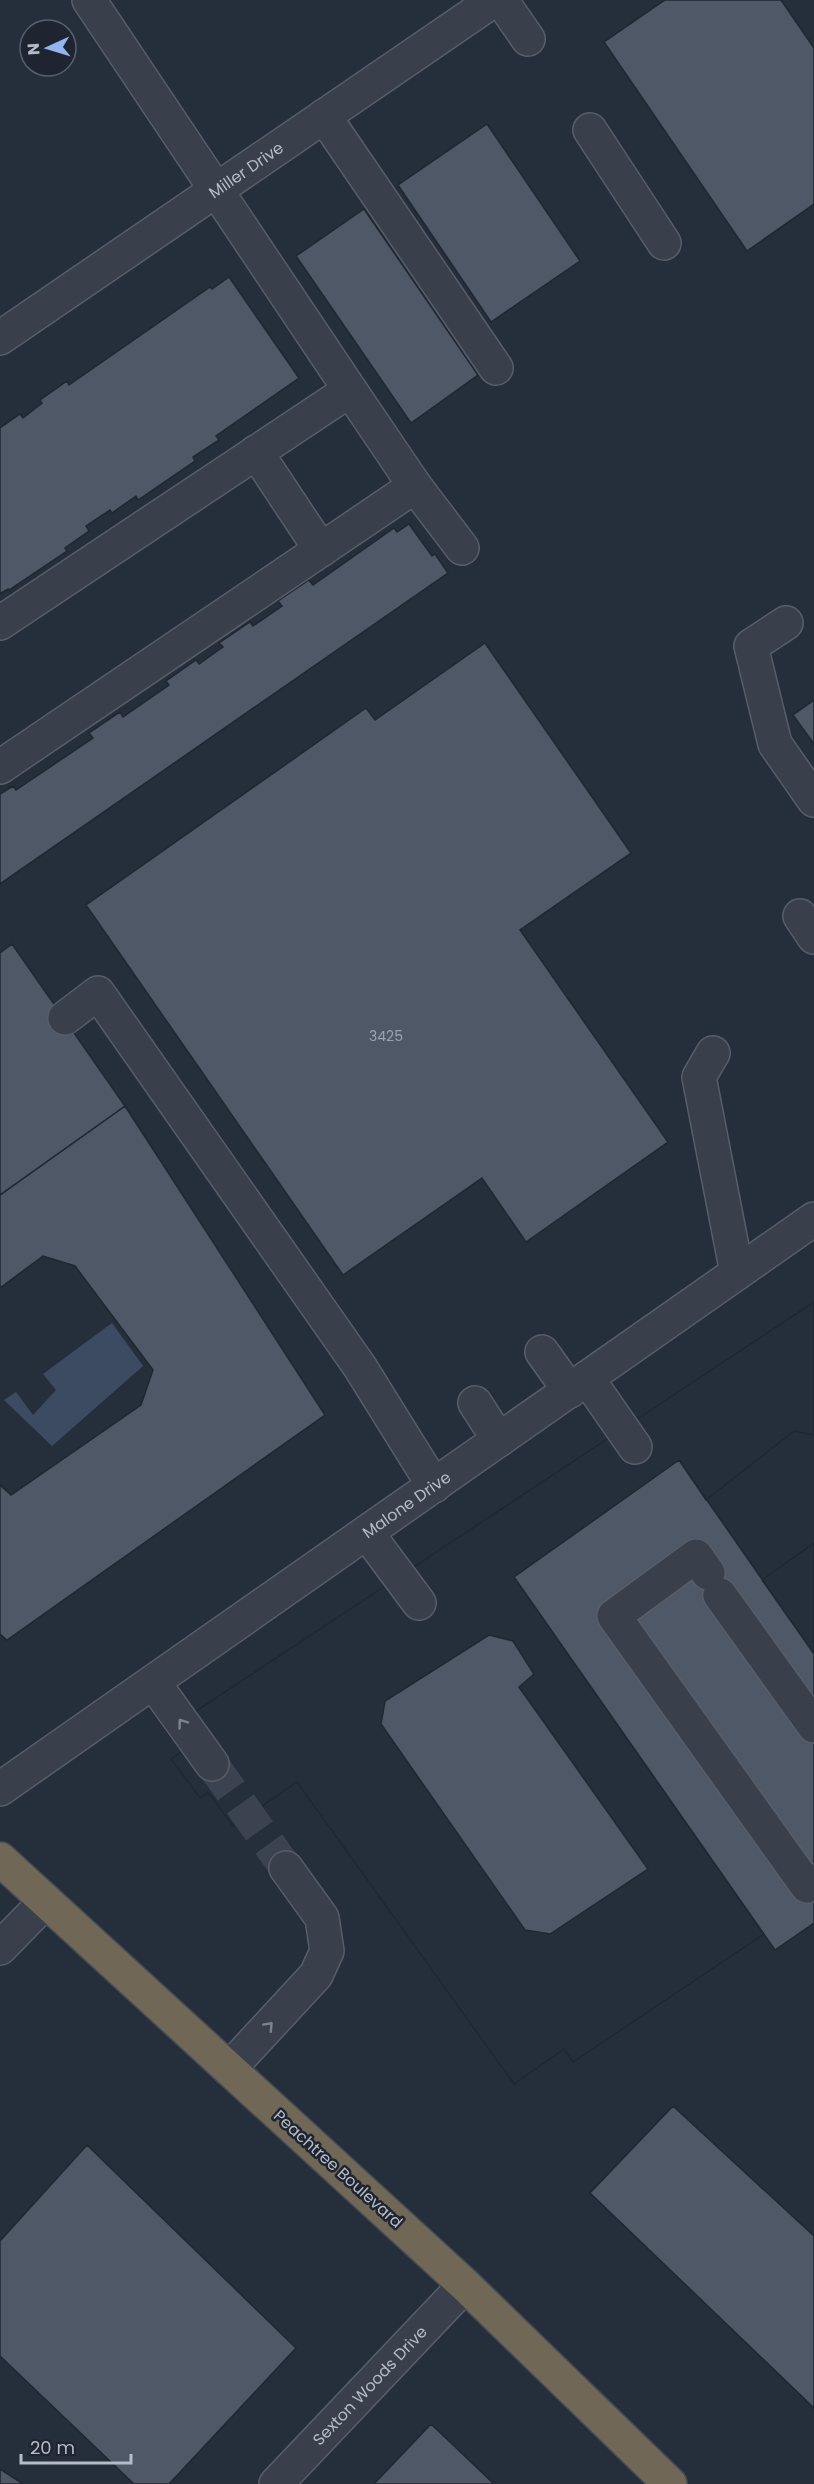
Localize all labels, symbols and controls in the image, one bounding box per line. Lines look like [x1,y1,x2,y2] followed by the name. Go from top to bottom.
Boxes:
[18,18,78,78] north arrow
[22,42,45,56] text: N
[204,136,288,203] street label: Miller Drive
[369,1026,403,1046] house number: 3425
[357,1465,455,1544] street label: Malone Drive
[178,1719,189,1730] one-way arrow
[262,2022,273,2033] one-way arrow
[268,2105,408,2233] street label: Peachtree Boulevard
[307,2320,432,2450] street label: Sexton Woods Drive
[21,2427,130,2465] scale bar
[30,2435,75,2460] text: 20 m

